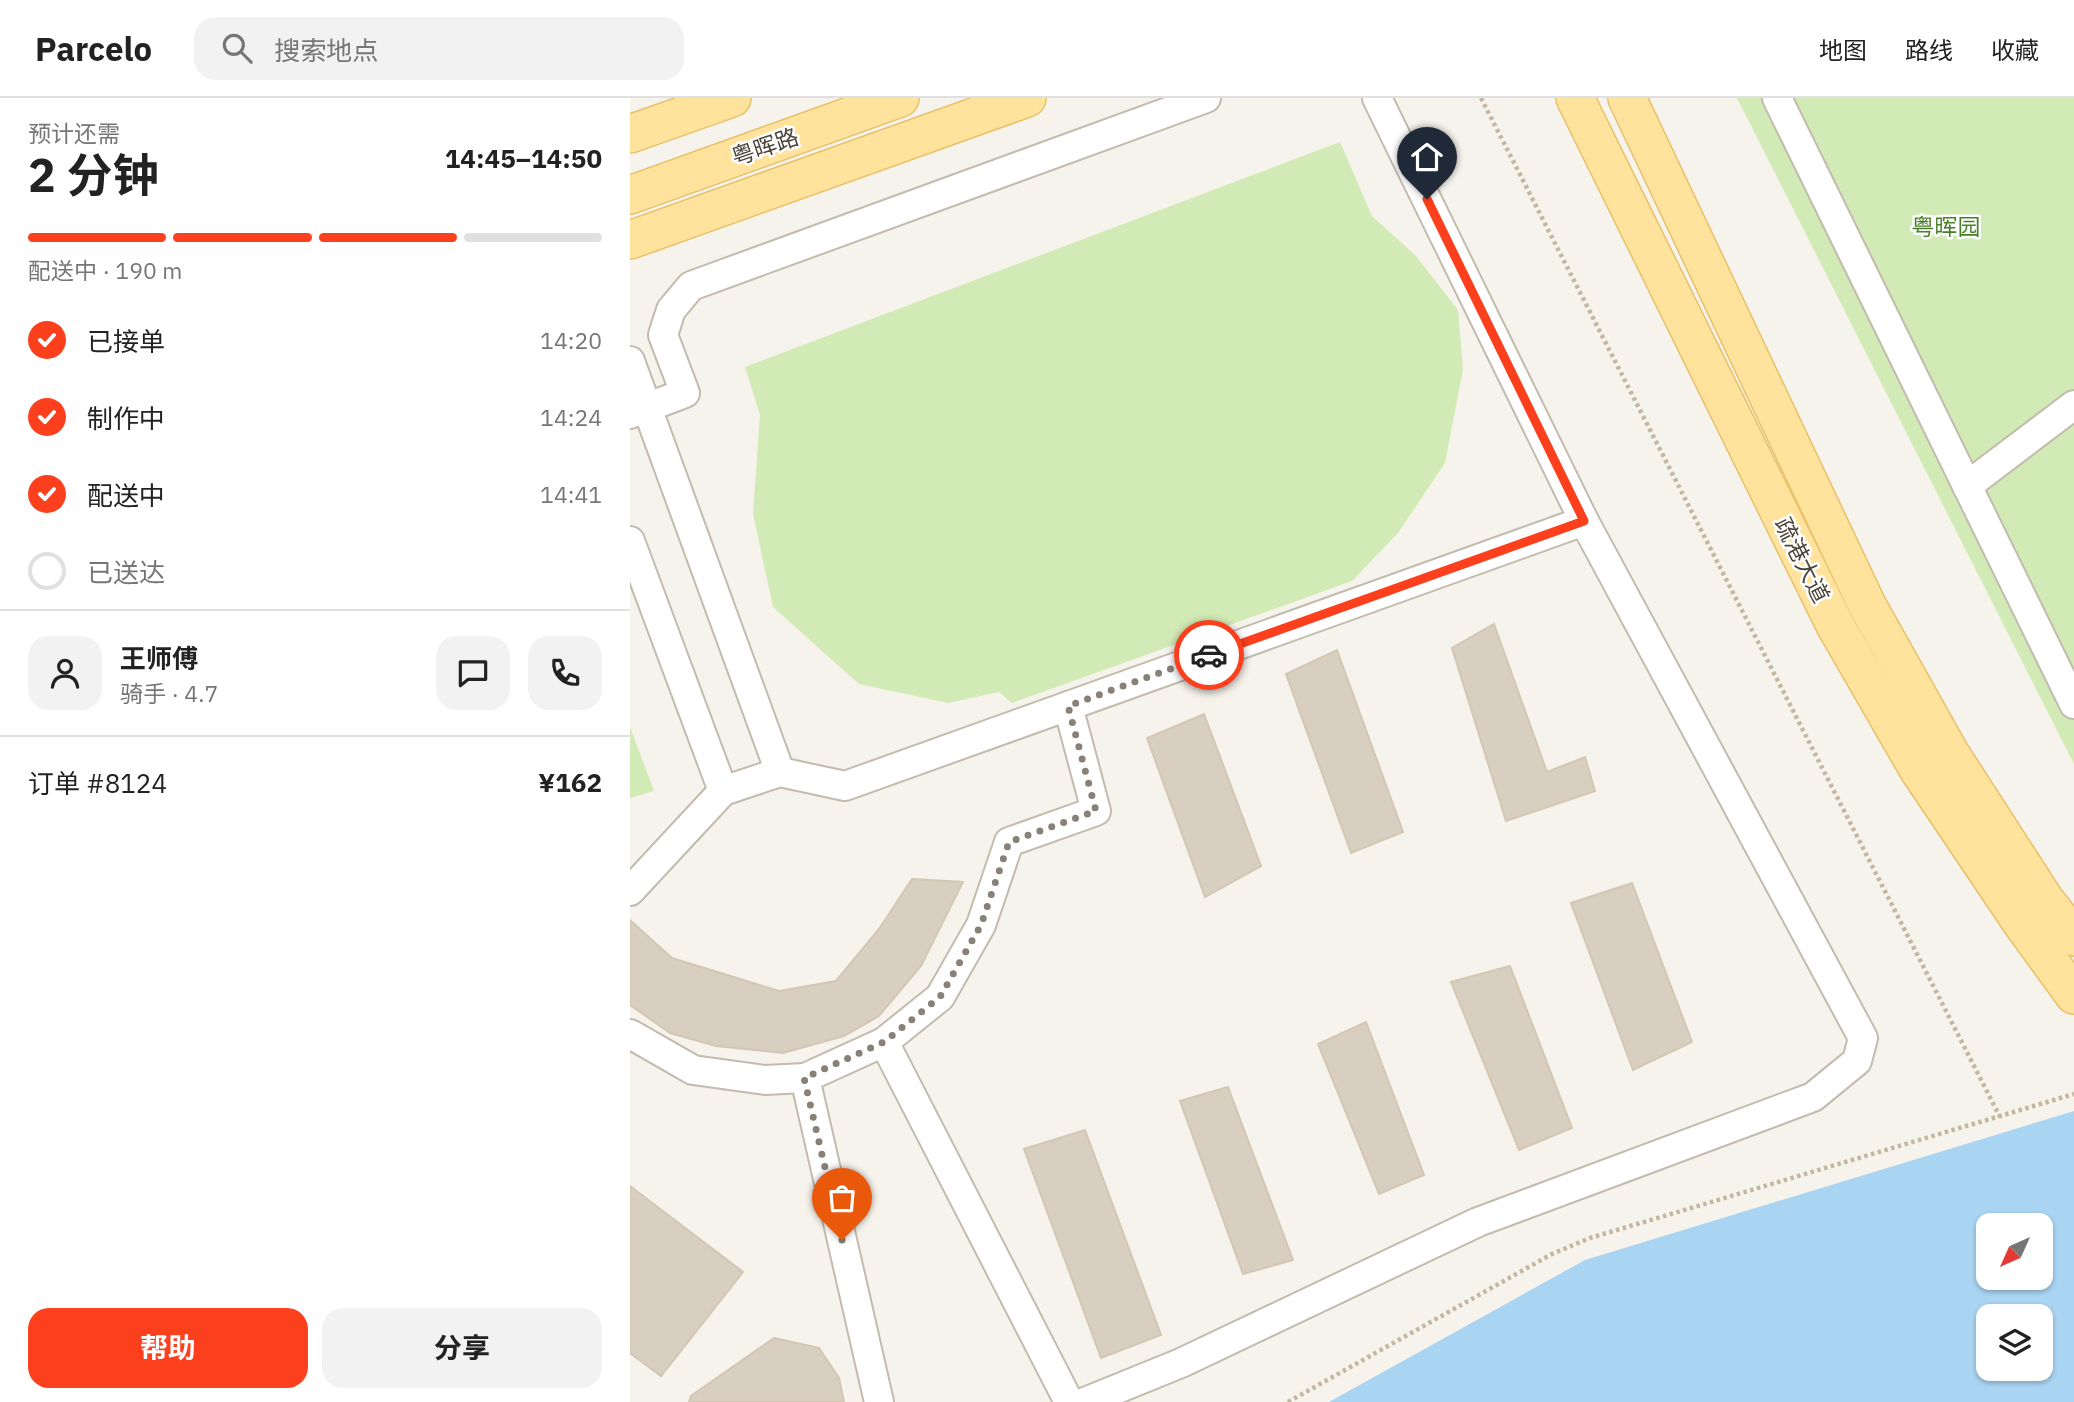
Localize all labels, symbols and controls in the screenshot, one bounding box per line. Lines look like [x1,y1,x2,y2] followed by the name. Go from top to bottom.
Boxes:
[194,17,684,80] search box
[35,27,152,70] text: Parcelo
[218,29,256,67] icon: search
[274,33,378,67] text: 搜索地点
[1819,34,1867,66] text: 地图
[1905,34,1953,66] text: 路线
[1991,34,2039,66] text: 收藏
[28,118,120,148] text: 预计还需
[727,121,802,171] street label: 粤晖路
[1397,127,1457,199] pin
[1408,138,1446,176] icon: home
[445,141,602,175] text: 14:45–14:50
[28,145,158,205] text: 2 分钟
[1912,211,1981,241] park label: 粤晖园
[28,255,182,285] text: 配送中 · 190 m
[28,321,66,359] icon: check
[87,324,165,358] text: 已接单
[540,325,602,355] text: 14:20
[28,398,66,436] icon: check
[87,401,165,435] text: 制作中
[540,402,602,432] text: 14:24
[28,475,66,513] icon: check
[87,478,165,512] text: 配送中
[540,479,602,509] text: 14:41
[1769,512,1837,607] street label: 疏港大道
[87,555,165,589] text: 已送达
[1174,620,1244,690] courier
[28,636,102,710] button: person
[436,636,510,710] button: chat
[528,636,602,710] button: phone
[1190,636,1228,674] icon: car
[120,641,198,675] text: 王师傅
[120,678,218,708] text: 骑手 · 4.7
[538,765,602,799] text: ¥162
[28,766,167,800] text: 订单 #8124
[812,1168,872,1240] pin
[823,1179,861,1217] icon: bag
[1976,1213,2053,1290] north arrow
[1976,1213,2053,1381] map controls
[1976,1304,2053,1381] button: layers
[28,1308,308,1388] button: 帮助
[322,1308,602,1388] button: 分享

